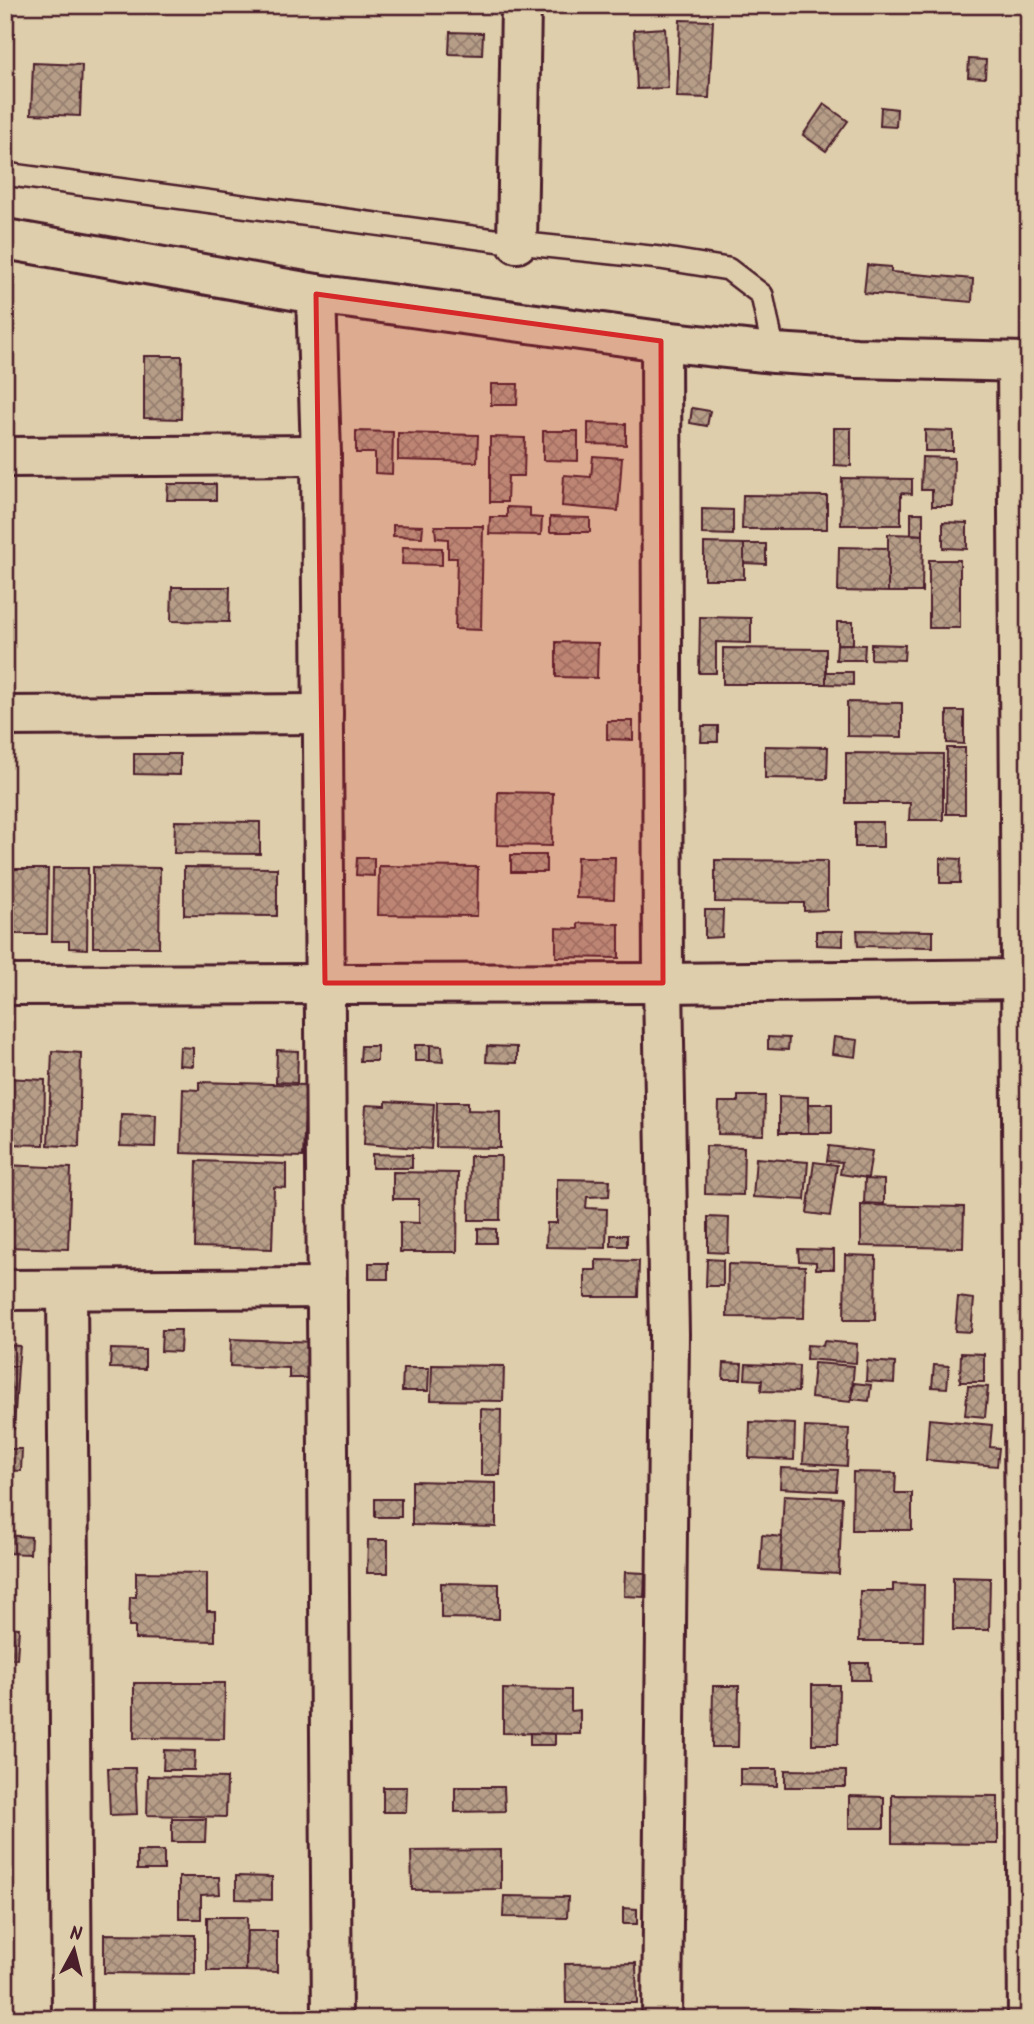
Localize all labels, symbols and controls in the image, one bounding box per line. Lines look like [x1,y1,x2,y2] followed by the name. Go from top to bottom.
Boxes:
[38,1916,108,1986] north arrow
[68,1919,84,1951] text: N

